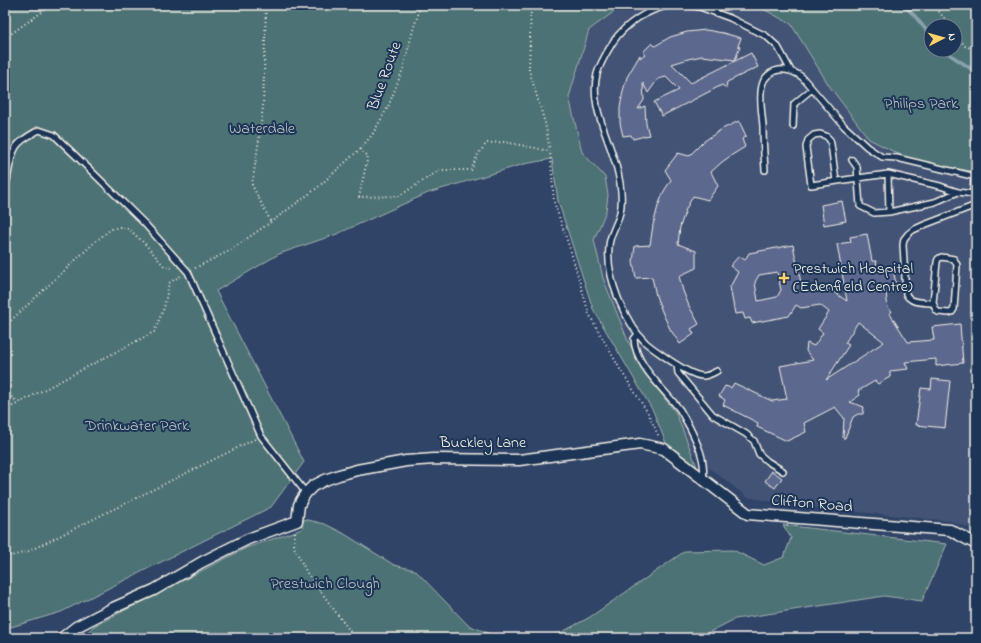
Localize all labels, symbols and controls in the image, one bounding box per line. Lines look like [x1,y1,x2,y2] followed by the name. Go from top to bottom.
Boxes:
[923,18,963,58] north arrow
[944,33,960,42] text: N
[361,37,409,115] street label: Blue Route
[884,92,959,116] park label: Philips Park
[229,117,296,141] park label: Waterdale
[793,257,913,299] place label: Prestwich Hospital (Edenfield Centre)
[778,272,790,284] marker: Prestwich Hospital (Edenfield Centre)
[84,414,190,438] park label: Drinkwater Park
[439,431,527,455] street label: Buckley Lane
[770,488,854,520] street label: Clifton Road
[270,572,380,596] park label: Prestwich Clough

